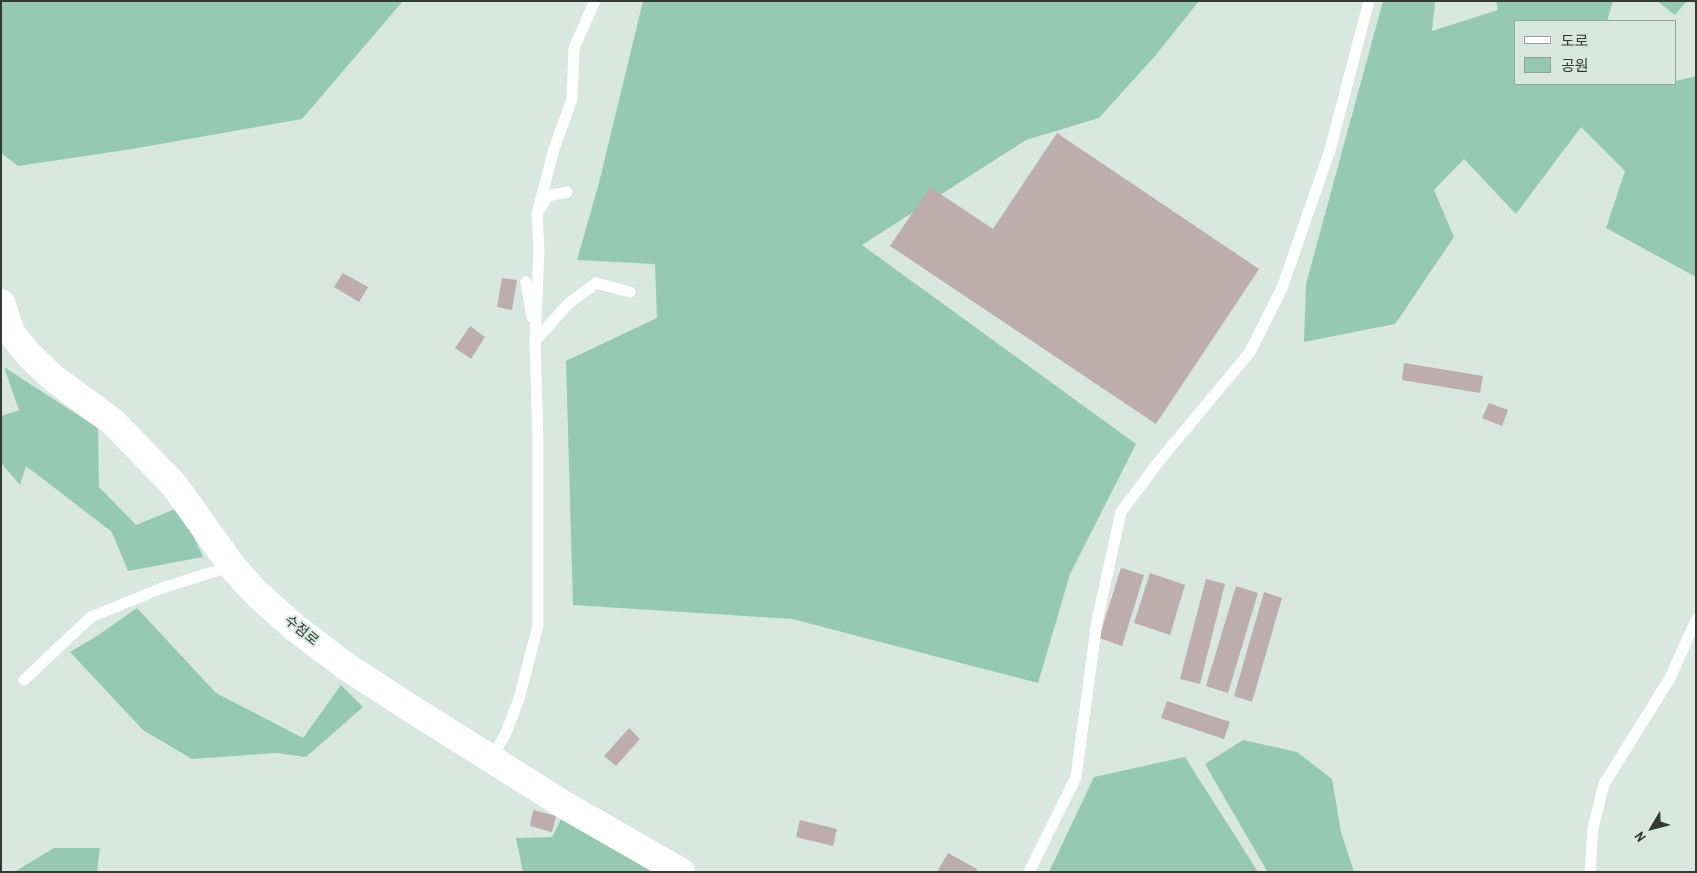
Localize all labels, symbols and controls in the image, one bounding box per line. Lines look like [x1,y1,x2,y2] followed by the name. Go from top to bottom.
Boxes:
[1514,20,1677,85] legend
[1561,30,1589,51] text: 도로
[1561,55,1589,76] text: 공원
[281,612,321,650] street label: 수점로
[1627,803,1677,853] north arrow
[1630,828,1650,846] text: N

